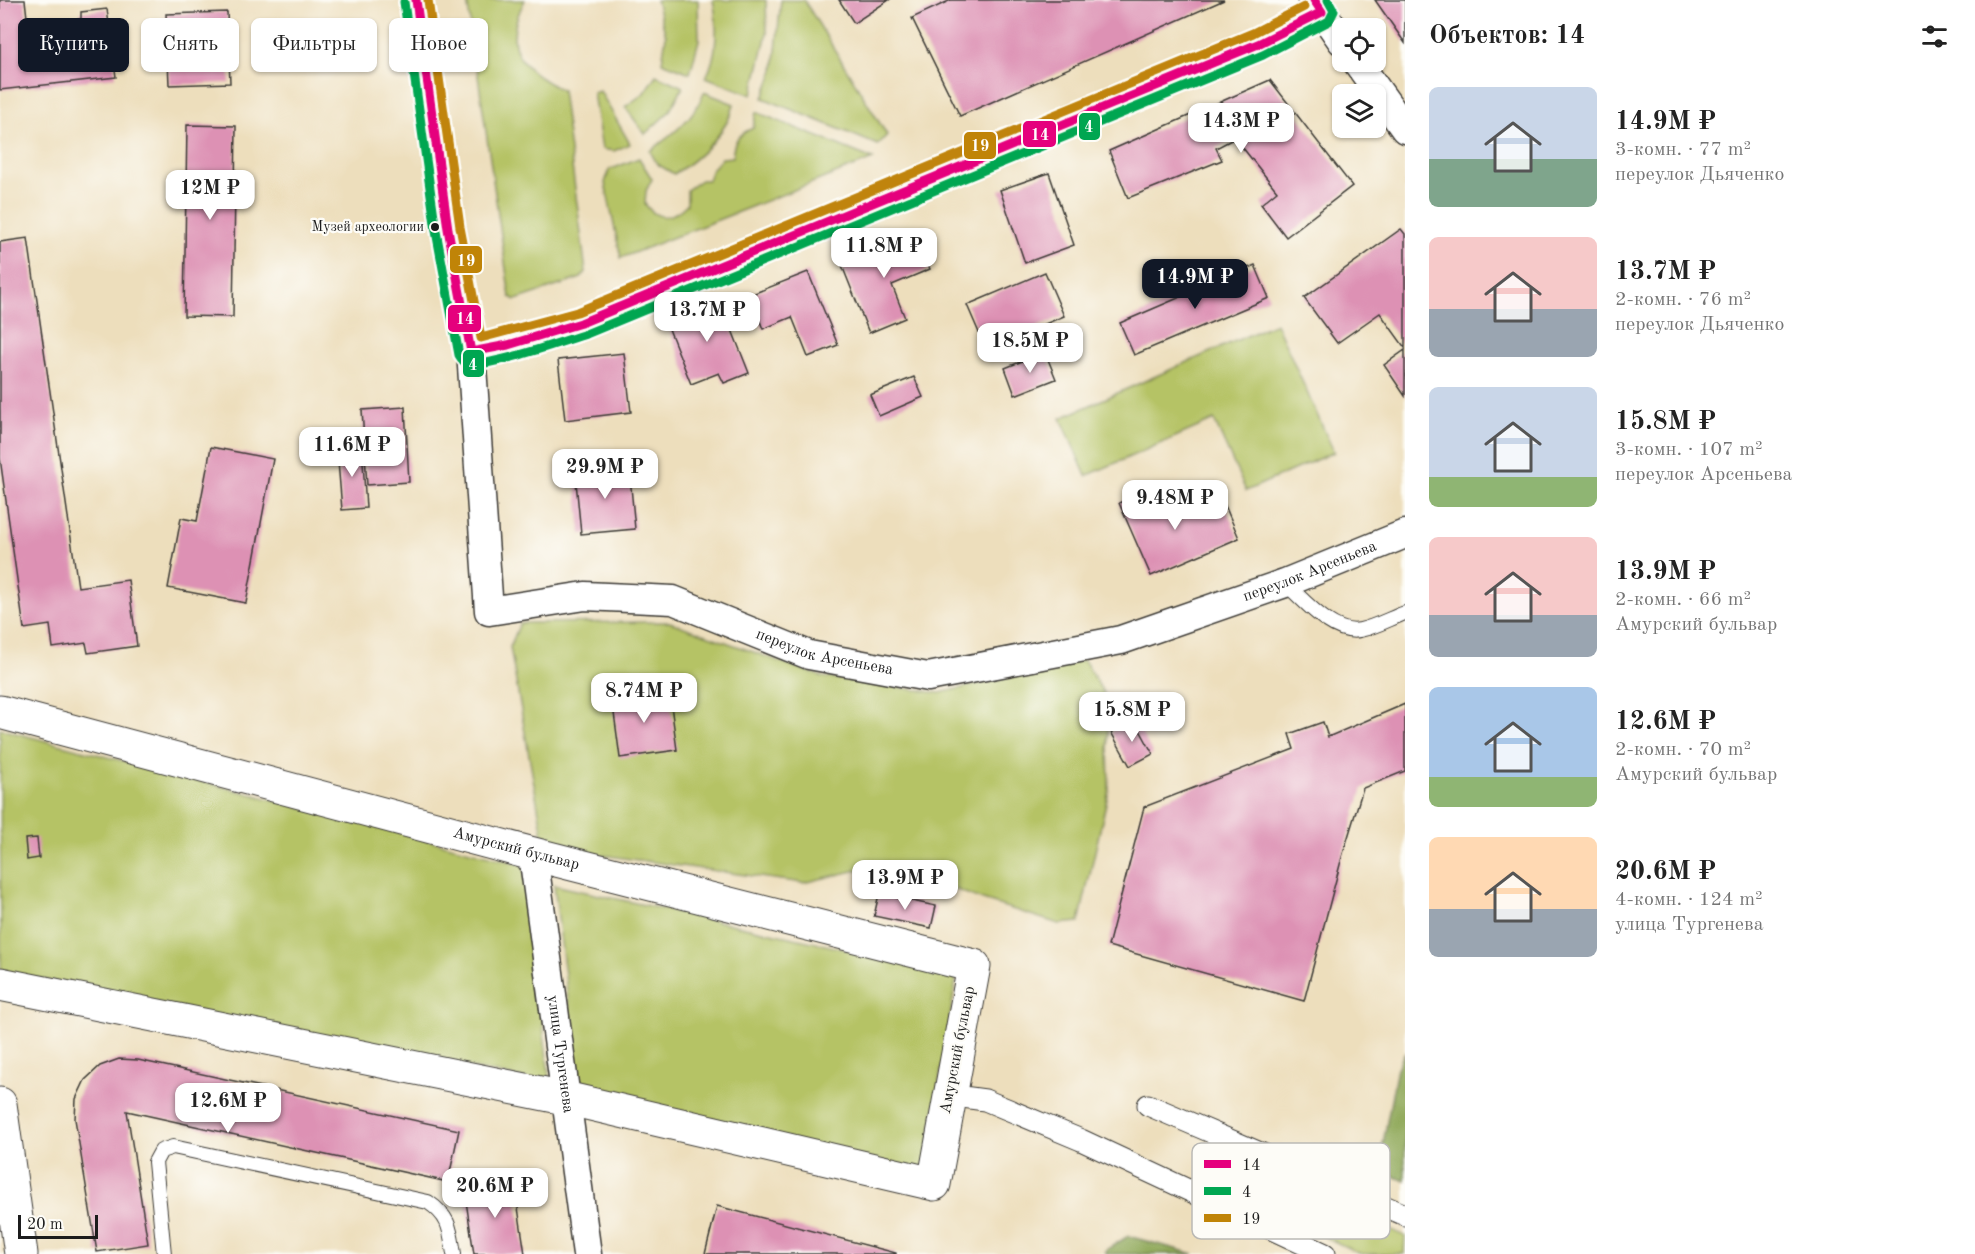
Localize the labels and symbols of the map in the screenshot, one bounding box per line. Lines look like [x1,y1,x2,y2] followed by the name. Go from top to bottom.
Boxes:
[1186,103,1296,154] pin: 14.3M ₽
[1078,112,1101,141] line badge: 4
[1022,120,1057,148] line badge: 14
[1084,120,1094,136] text: 4
[1031,128,1049,144] text: 14
[963,131,997,160] line badge: 19
[971,139,989,155] text: 19
[168,170,252,221] pin: 12M ₽
[312,220,424,234] place label: Музей археологии
[429,221,441,233] marker: Музей археологии
[829,228,939,279] pin: 11.8M ₽
[449,245,483,274] line badge: 19
[457,254,475,270] text: 19
[1140,259,1250,310] pin: 14.9M ₽
[652,292,762,343] pin: 13.7M ₽
[447,304,482,333] line badge: 14
[456,312,474,328] text: 14
[975,323,1085,374] pin: 18.5M ₽
[462,349,485,378] line badge: 4
[468,358,478,374] text: 4
[297,427,407,478] pin: 11.6M ₽
[550,449,660,500] pin: 29.9M ₽
[1120,480,1230,531] pin: 9.48M ₽
[1241,538,1379,605] street label: переулок Арсеньева
[754,626,895,678] street label: переулок Арсеньева
[589,673,699,724] pin: 8.74M ₽
[1077,692,1187,743] pin: 15.8M ₽
[451,825,581,873] street label: Амурский бульвар
[850,860,960,911] pin: 13.9M ₽
[938,985,978,1115] street label: Амурский бульвар
[544,994,576,1114] street label: улица Тургенева
[173,1083,283,1134] pin: 12.6M ₽
[1192,1143,1390,1239] legend
[1242,1158,1261,1174] text: 14
[440,1168,550,1219] pin: 20.6M ₽
[1242,1185,1251,1201] text: 4
[18,1212,98,1240] scale bar
[1242,1212,1261,1228] text: 19

